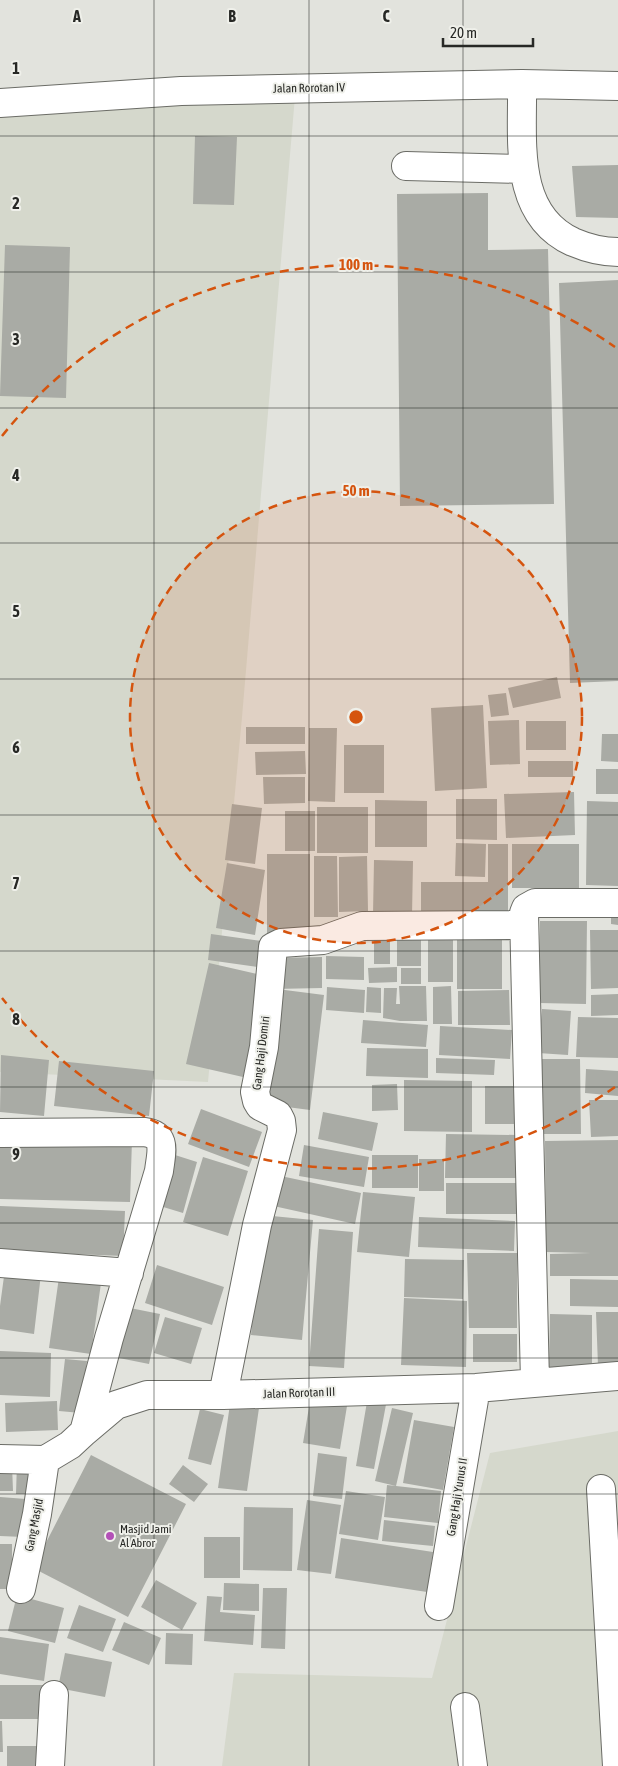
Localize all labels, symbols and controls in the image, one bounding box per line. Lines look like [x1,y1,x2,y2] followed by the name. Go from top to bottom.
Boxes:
[72,7,81,25] text: A
[228,7,236,25] text: B
[382,7,390,25] text: C
[443,15,533,47] scale bar
[450,24,477,41] text: 20 m
[12,59,20,77] text: 1
[273,80,345,96] street label: Jalan Rorotan IV
[12,194,20,212] text: 2
[339,256,373,273] text: 100 m
[12,330,20,348] text: 3
[11,466,20,484] text: 4
[343,482,370,499] text: 50 m
[12,602,20,620] text: 5
[347,708,365,726] centre of rings
[12,738,20,756] text: 6
[12,874,20,892] text: 7
[12,1010,20,1028] text: 8
[250,1015,272,1091] street label: Gang Haji Domiri
[12,1145,20,1163] text: 9
[263,1385,335,1401] street label: Jalan Rorotan III
[444,1457,470,1537] street label: Gang Haji Yunus II
[22,1497,46,1553] street label: Gang Masjid
[120,1522,172,1550] place label: Masjid Jami Al Abror
[104,1530,116,1542] marker: Masjid Jami Al Abror

